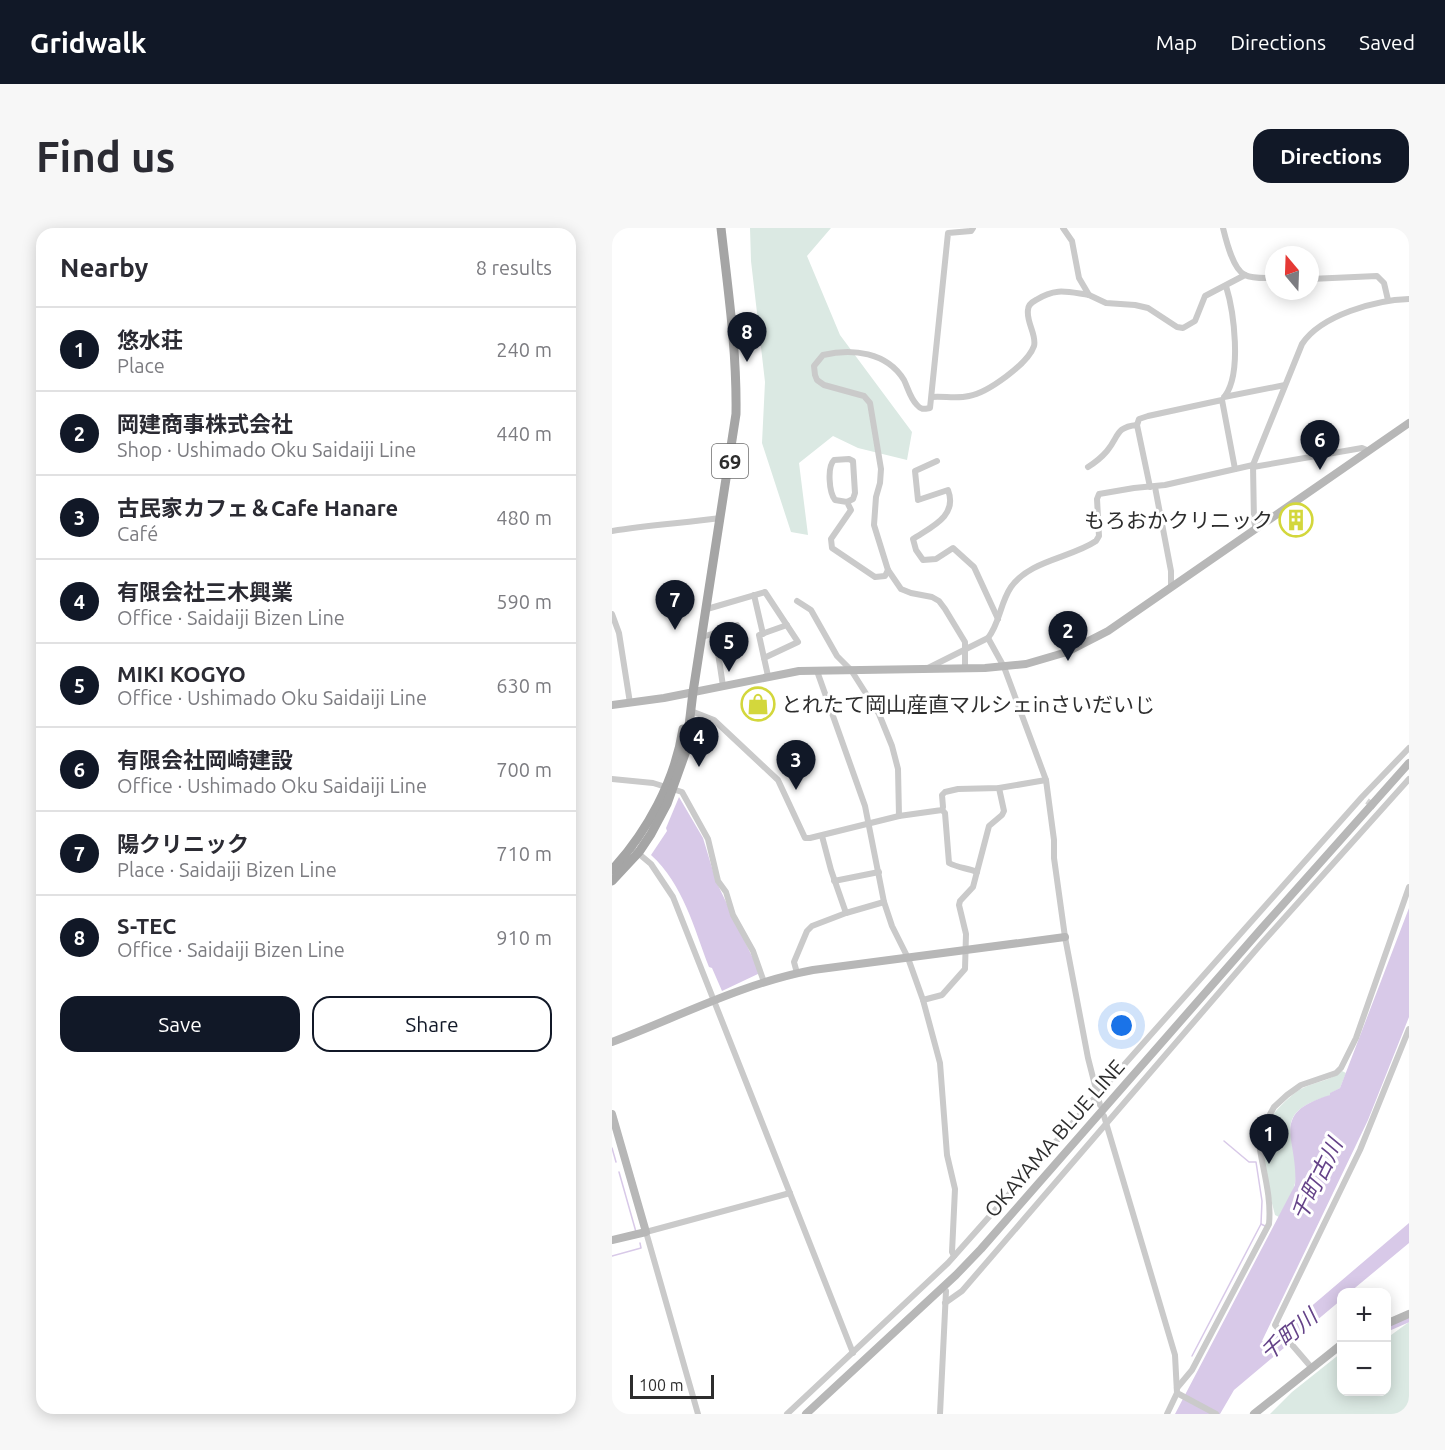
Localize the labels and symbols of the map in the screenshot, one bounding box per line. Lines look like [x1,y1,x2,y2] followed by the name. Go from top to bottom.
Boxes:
[1265,246,1319,300] north arrow
[728,312,766,362] pin: 8
[1300,420,1340,470] pin: 6
[712,444,748,478] road number: 69
[1278,502,1314,538] building icon: もろおかクリニック
[1084,508,1273,532] place label: もろおかクリニック
[656,580,694,630] pin: 7
[1048,612,1088,661] pin: 2
[710,622,748,672] pin: 5
[740,686,776,722] shop icon: とれたて岡山産直マルシェinさいだいじ
[781,692,1155,716] place label: とれたて岡山産直マルシェinさいだいじ
[680,718,718,767] pin: 4
[776,740,816,790] pin: 3
[1107,1011,1136,1040] your location
[979,1054,1129,1222] street label: OKAYAMA BLUE LINE
[1250,1114,1288,1164] pin: 1
[1285,1132,1347,1224] water label: 千町古川
[1255,1302,1323,1365] water label: 千町川
[630,1372,714,1400] scale bar

